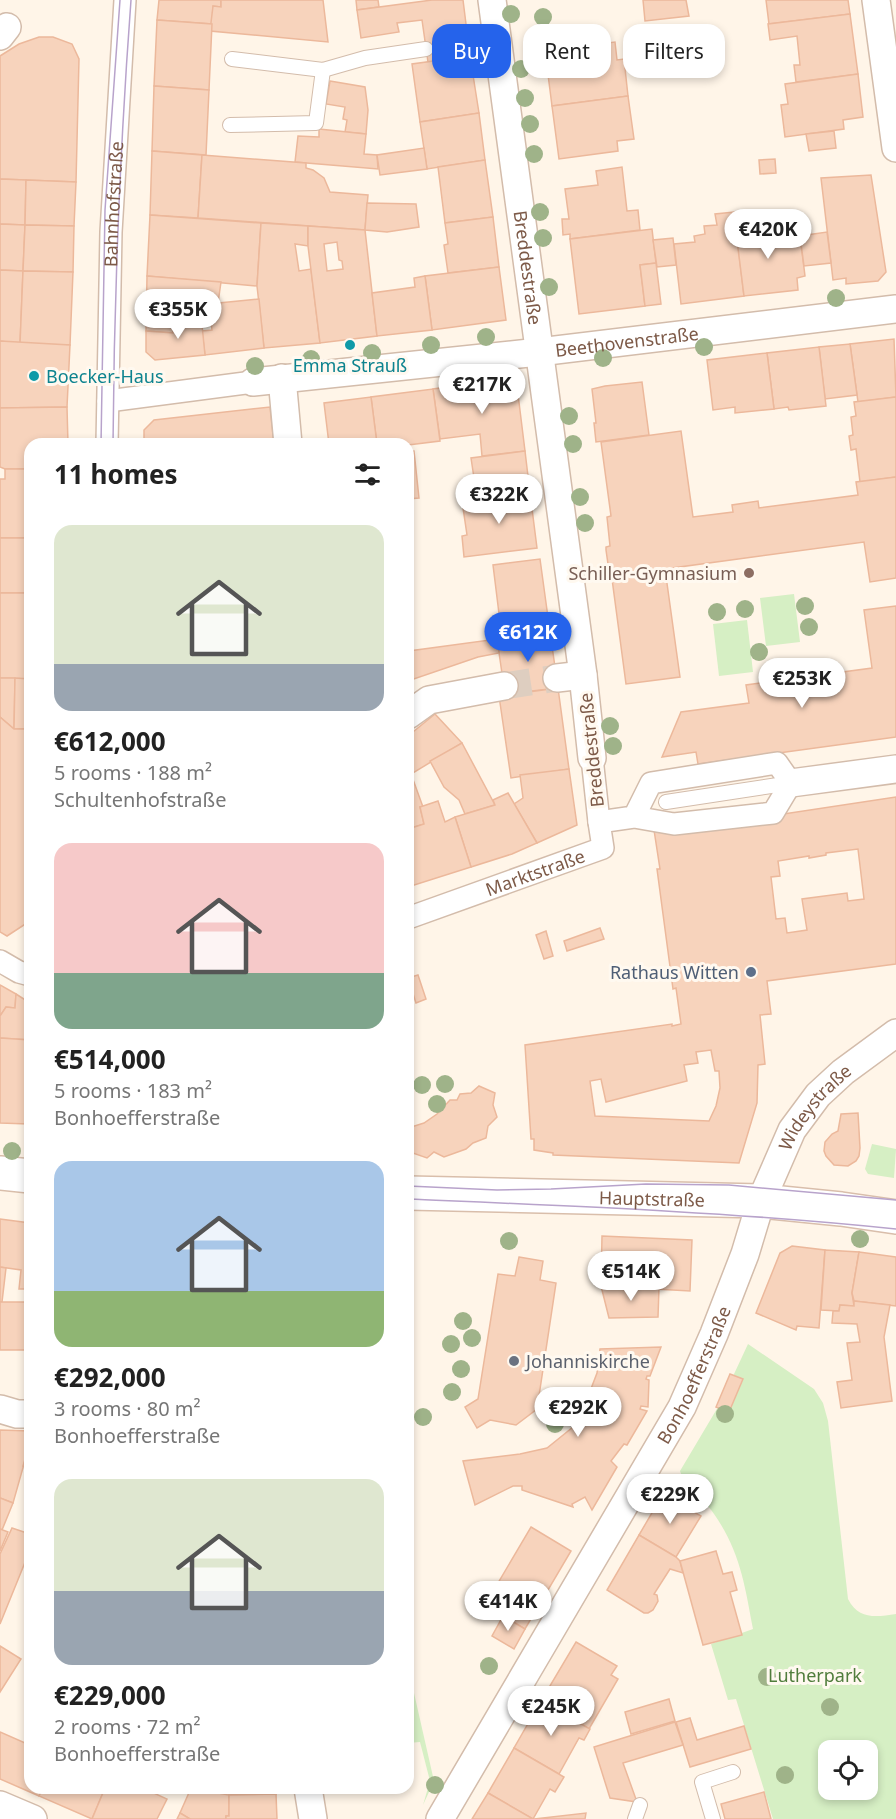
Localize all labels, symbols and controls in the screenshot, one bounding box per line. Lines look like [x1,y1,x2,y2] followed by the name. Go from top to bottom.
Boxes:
[432,24,511,78] chip: Buy
[523,24,611,78] chip: Rent
[623,24,725,78] chip: Filters
[98,140,128,267] street label: Bahnhofstraße
[508,209,548,326] street label: Breddestraße
[726,209,810,260] pin: €420K
[738,215,798,242] text: €420K
[136,289,220,340] pin: €355K
[148,295,208,322] text: €355K
[554,321,700,362] street label: Beethovenstraße
[343,338,357,352] marker: Emma Strauß
[293,353,407,377] place label: Emma Strauß
[46,364,164,388] place label: Boecker-Haus
[440,364,524,415] pin: €217K
[27,369,41,383] marker: Boecker-Haus
[452,370,512,397] text: €217K
[54,456,178,492] text: 11 homes
[351,458,384,491] icon: filters
[457,474,541,525] pin: €322K
[469,480,529,507] text: €322K
[568,561,737,585] place label: Schiller-Gymnasium
[165,564,273,672] icon: home
[742,566,756,580] marker: Schiller-Gymnasium
[486,612,570,663] pin: €612K
[498,618,558,645] text: €612K
[760,658,844,709] pin: €253K
[772,664,832,691] text: €253K
[573,692,609,808] street label: Breddestraße
[54,723,166,759] text: €612,000
[54,759,212,786] text: 5 rooms · 188 m²
[54,786,226,813] text: Schultenhofstraße
[482,844,588,901] street label: Marktstraße
[165,882,273,990] icon: home
[610,960,739,984] place label: Rathaus Witten
[744,965,758,979] marker: Rathaus Witten
[54,1041,166,1077] text: €514,000
[773,1058,856,1154] street label: Wideystraße
[54,1077,212,1104] text: 5 rooms · 183 m²
[54,1104,220,1131] text: Bonhoefferstraße
[599,1185,705,1212] street label: Hauptstraße
[165,1200,273,1308] icon: home
[589,1251,673,1302] pin: €514K
[601,1257,661,1284] text: €514K
[651,1302,736,1448] street label: Bonhoefferstraße
[524,1349,650,1373] place label: Johanniskirche
[507,1354,521,1368] marker: Johanniskirche
[54,1359,166,1395] text: €292,000
[536,1387,620,1438] pin: €292K
[548,1393,608,1420] text: €292K
[54,1395,201,1422] text: 3 rooms · 80 m²
[54,1422,220,1449] text: Bonhoefferstraße
[628,1474,712,1525] pin: €229K
[640,1480,700,1507] text: €229K
[165,1518,273,1626] icon: home
[466,1581,550,1632] pin: €414K
[478,1587,538,1614] text: €414K
[768,1663,862,1687] park label: Lutherpark
[54,1677,166,1713] text: €229,000
[509,1686,593,1737] pin: €245K
[521,1692,581,1719] text: €245K
[54,1713,201,1740] text: 2 rooms · 72 m²
[54,1740,220,1767] text: Bonhoefferstraße
[818,1740,878,1800] map controls
[818,1740,878,1800] button: locate

